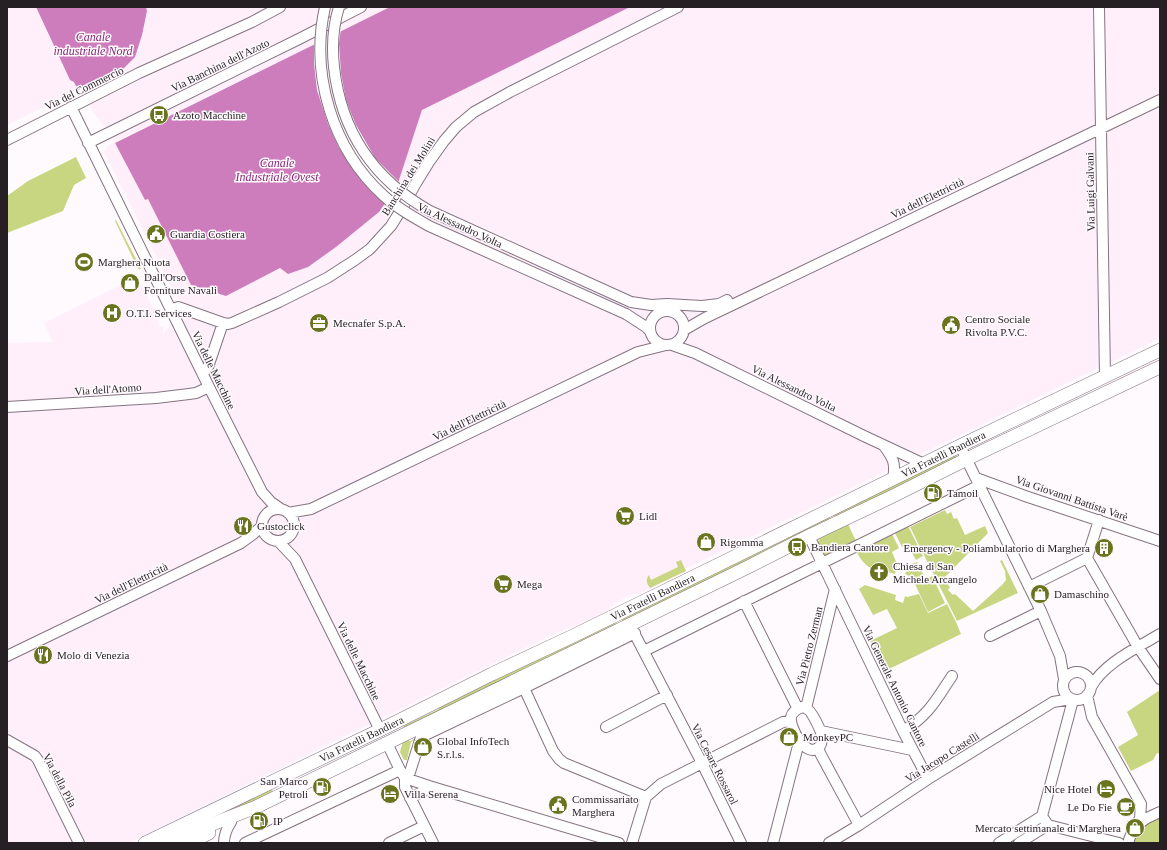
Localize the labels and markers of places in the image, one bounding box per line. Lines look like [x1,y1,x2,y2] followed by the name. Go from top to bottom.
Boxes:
[148,104,170,126] bus stop icon: Azoto Macchine
[173,109,246,121] place label: Azoto Macchine
[145,223,167,245] public building icon: Guardia Costiera
[170,228,245,240] place label: Guardia Costiera
[73,251,95,273] sports icon: Marghera Nuota
[98,256,170,268] place label: Marghera Nuota
[144,271,217,296] place label: Dall'Orso Forniture Navali
[119,272,141,294] shop icon: Dall'Orso Forniture Navali
[101,302,123,324] hospital icon: O.T.I. Services
[126,307,192,319] place label: O.T.I. Services
[308,312,330,334] office icon: Mecnafer S.p.A.
[965,313,1030,338] place label: Centro Sociale Rivolta P.V.C.
[940,314,962,336] public building icon: Centro Sociale Rivolta P.V.C.
[333,317,406,329] place label: Mecnafer S.p.A.
[922,482,944,504] fuel station icon: Tamoil
[947,487,978,499] place label: Tamoil
[614,505,636,527] supermarket icon: Lidl
[639,510,657,522] place label: Lidl
[232,515,254,537] restaurant icon: Gustoclick
[257,520,305,532] place label: Gustoclick
[695,531,717,553] shop icon: Rigomma
[720,536,764,548] place label: Rigomma
[786,536,808,558] bus stop icon: Bandiera Cantore
[1093,537,1115,559] building icon: Emergency - Poliambulatorio di Marghera
[811,541,888,553] place label: Bandiera Cantore
[903,542,1090,554] place label: Emergency - Poliambulatorio di Marghera
[893,560,977,585] place label: Chiesa di San Michele Arcangelo
[868,561,890,583] church icon: Chiesa di San Michele Arcangelo
[492,573,514,595] supermarket icon: Mega
[517,578,542,590] place label: Mega
[1029,583,1051,605] shop icon: Damaschino
[1054,588,1109,600] place label: Damaschino
[32,644,54,666] restaurant icon: Molo di Venezia
[57,649,130,661] place label: Molo di Venezia
[778,726,800,748] shop icon: MonkeyPC
[803,731,853,743] place label: MonkeyPC
[437,735,510,760] place label: Global InfoTech S.r.l.s.
[412,736,434,758] shop icon: Global InfoTech S.r.l.s.
[260,775,308,800] place label: San Marco Petroli
[311,776,333,798] fuel station icon: San Marco Petroli
[1095,778,1117,800] hotel icon: Nice Hotel
[379,783,401,805] hotel icon: Villa Serena
[1044,783,1092,795] place label: Nice Hotel
[404,788,458,800] place label: Villa Serena
[572,793,639,818] place label: Commissariato Marghera
[547,794,569,816] public building icon: Commissariato Marghera
[1115,796,1137,818] cafe icon: Le Do Fie
[1067,801,1112,813] place label: Le Do Fie
[248,810,270,832] fuel station icon: IP
[273,815,283,827] place label: IP
[1124,817,1146,839] shop icon: Mercato settimanale di Marghera
[975,822,1121,834] place label: Mercato settimanale di Marghera

